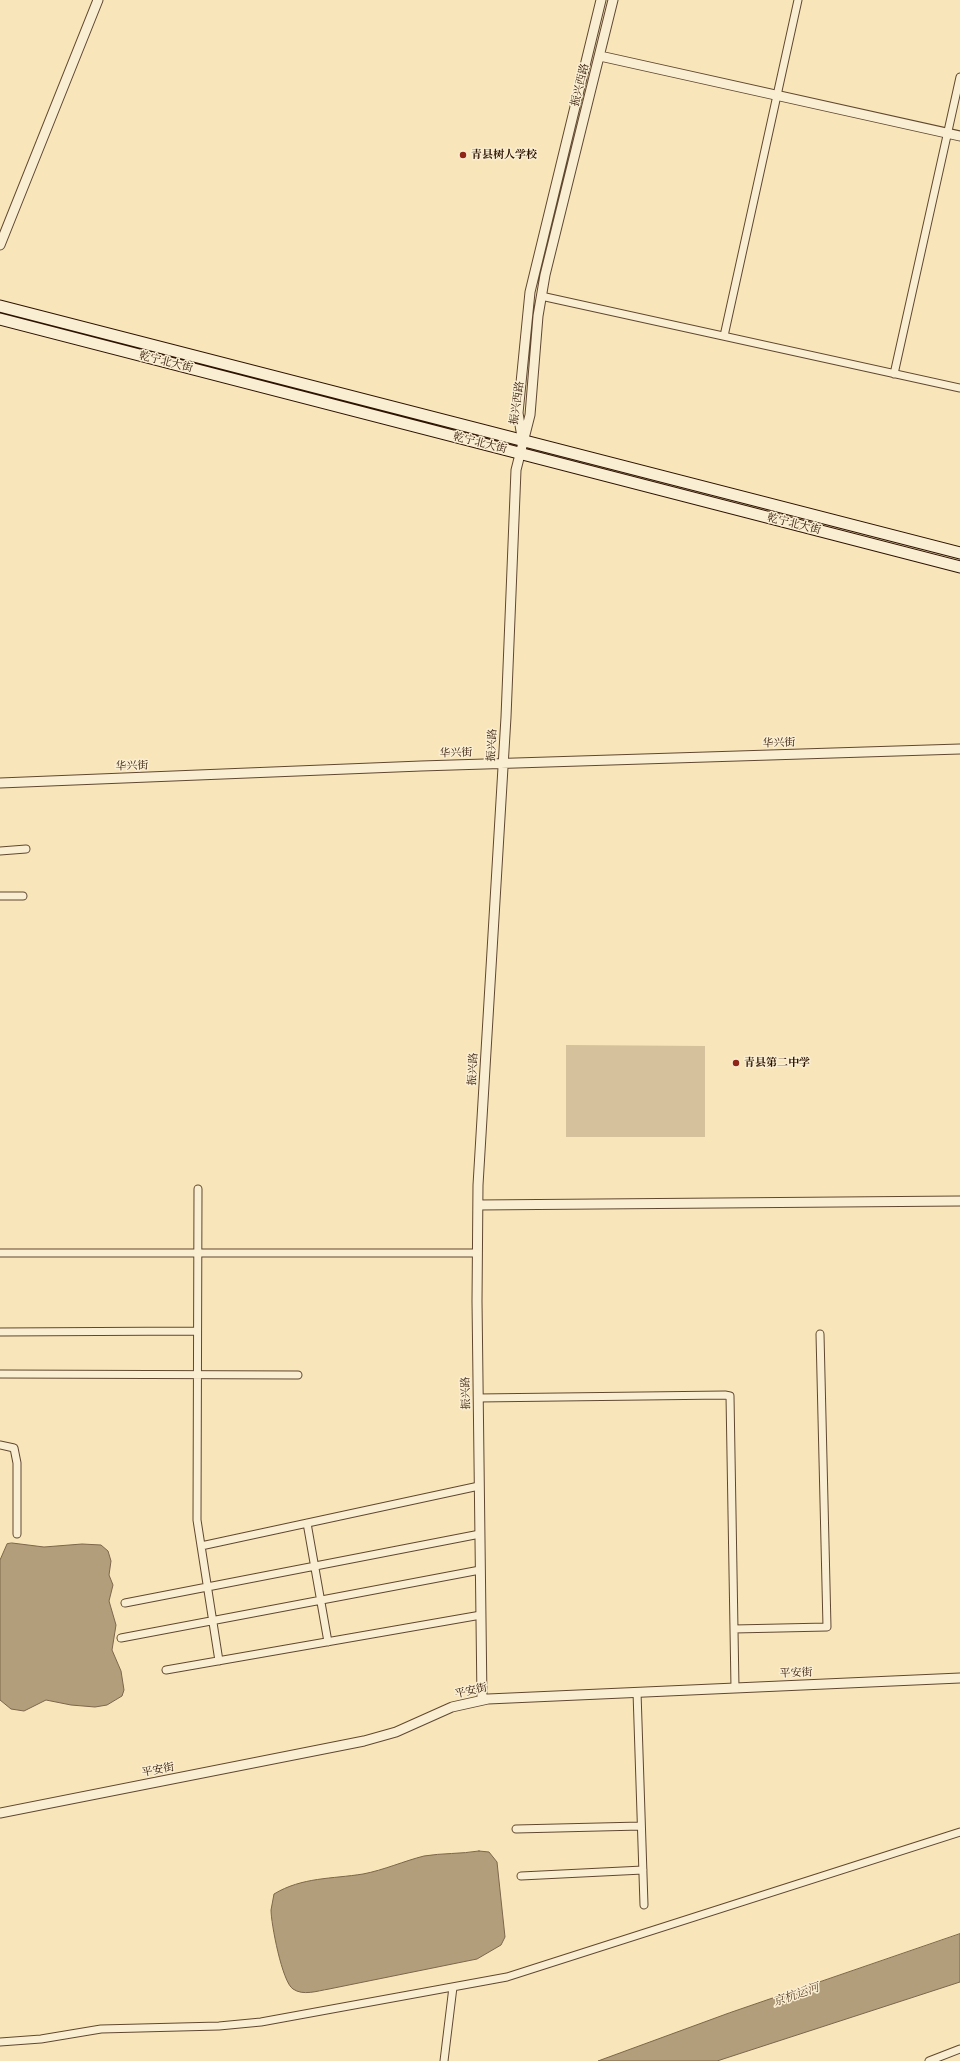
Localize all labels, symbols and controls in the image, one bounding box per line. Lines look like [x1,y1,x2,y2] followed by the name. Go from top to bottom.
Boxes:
[568,62,592,108] street label: 振兴西路
[471,148,537,162] place label: 青县树人学校
[458,150,468,160] marker: 青县树人学校
[138,349,194,375] street label: 乾宁北大街
[507,380,527,426] street label: 振兴西路
[452,430,508,456] street label: 乾宁北大街
[766,511,822,537] street label: 乾宁北大街
[485,728,499,762] street label: 振兴路
[762,736,796,750] street label: 华兴街
[439,746,473,760] street label: 华兴街
[115,759,149,773] street label: 华兴街
[466,1052,480,1086] street label: 振兴路
[744,1056,810,1070] place label: 青县第二中学
[731,1058,741,1068] marker: 青县第二中学
[459,1376,473,1410] street label: 振兴路
[779,1666,813,1680] street label: 平安街
[453,1681,489,1701] street label: 平安街
[141,1760,175,1780] street label: 平安街
[771,1980,821,2010] water label: 京杭运河

